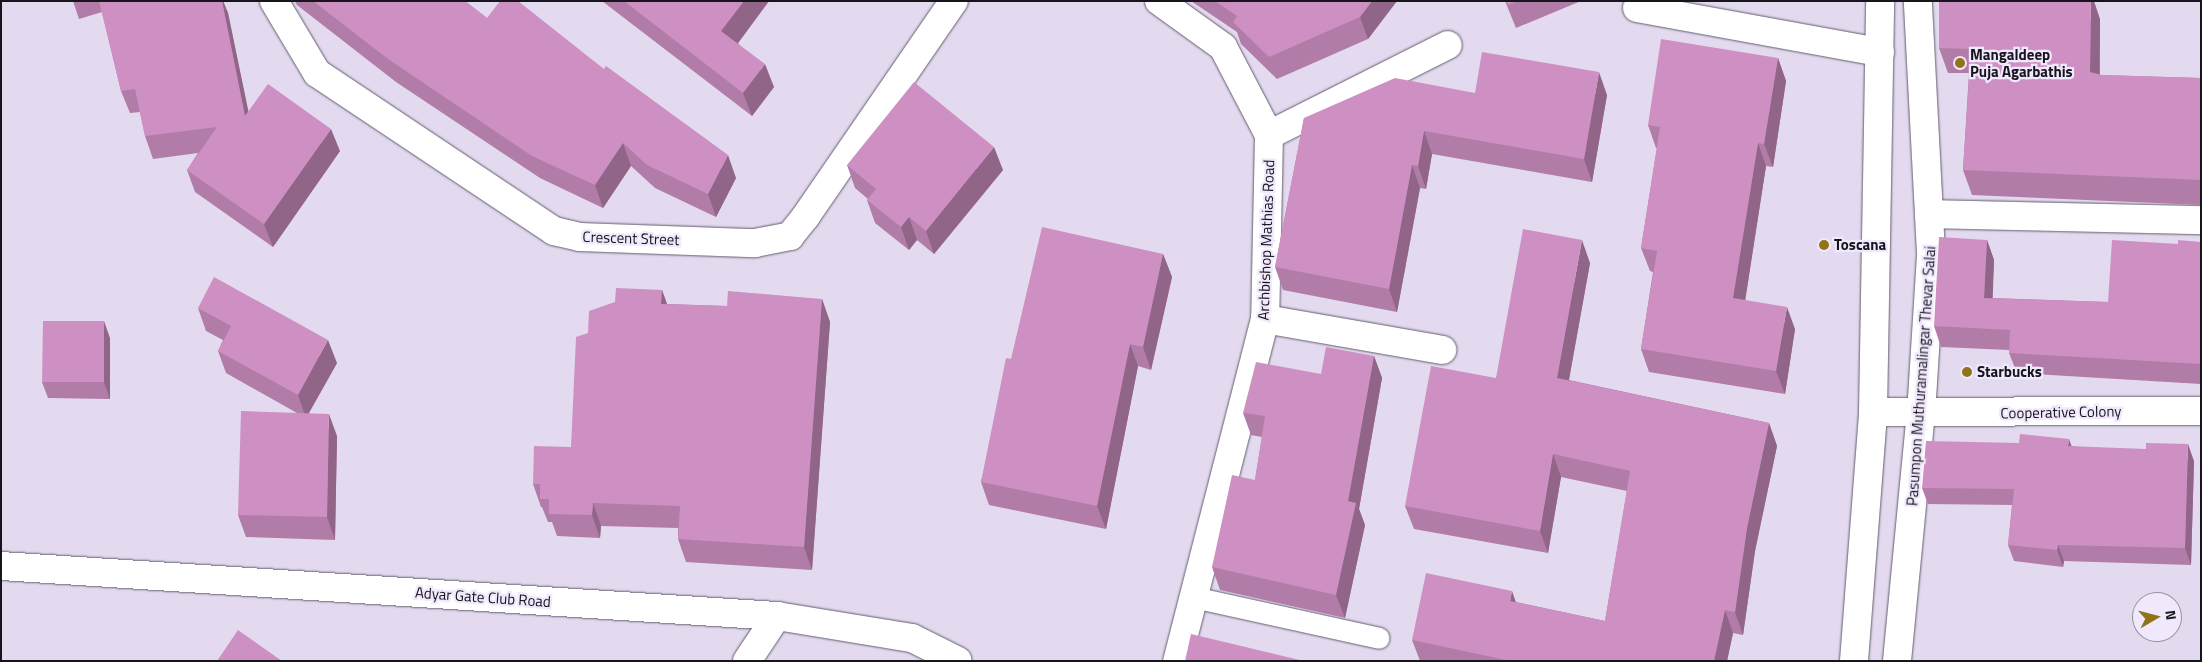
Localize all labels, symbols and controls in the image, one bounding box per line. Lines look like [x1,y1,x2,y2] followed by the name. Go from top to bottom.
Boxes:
[1970,45,2073,80] place label: Mangaldeep Puja Agarbathis
[1954,57,1966,69] marker: Mangaldeep Puja Agarbathis
[1254,159,1278,321] street label: Archbishop Mathias Road
[582,227,680,249] street label: Crescent Street
[1834,236,1886,254] place label: Toscana
[1818,239,1830,251] marker: Toscana
[1903,245,1939,507] street label: Pasumpon Muthuramalingar Thevar Salai
[1977,363,2042,381] place label: Starbucks
[1961,366,1973,378] marker: Starbucks
[2000,402,2122,422] street label: Cooperative Colony
[415,583,551,611] street label: Adyar Gate Club Road
[2132,592,2182,642] north arrow
[2160,609,2182,621] text: N

